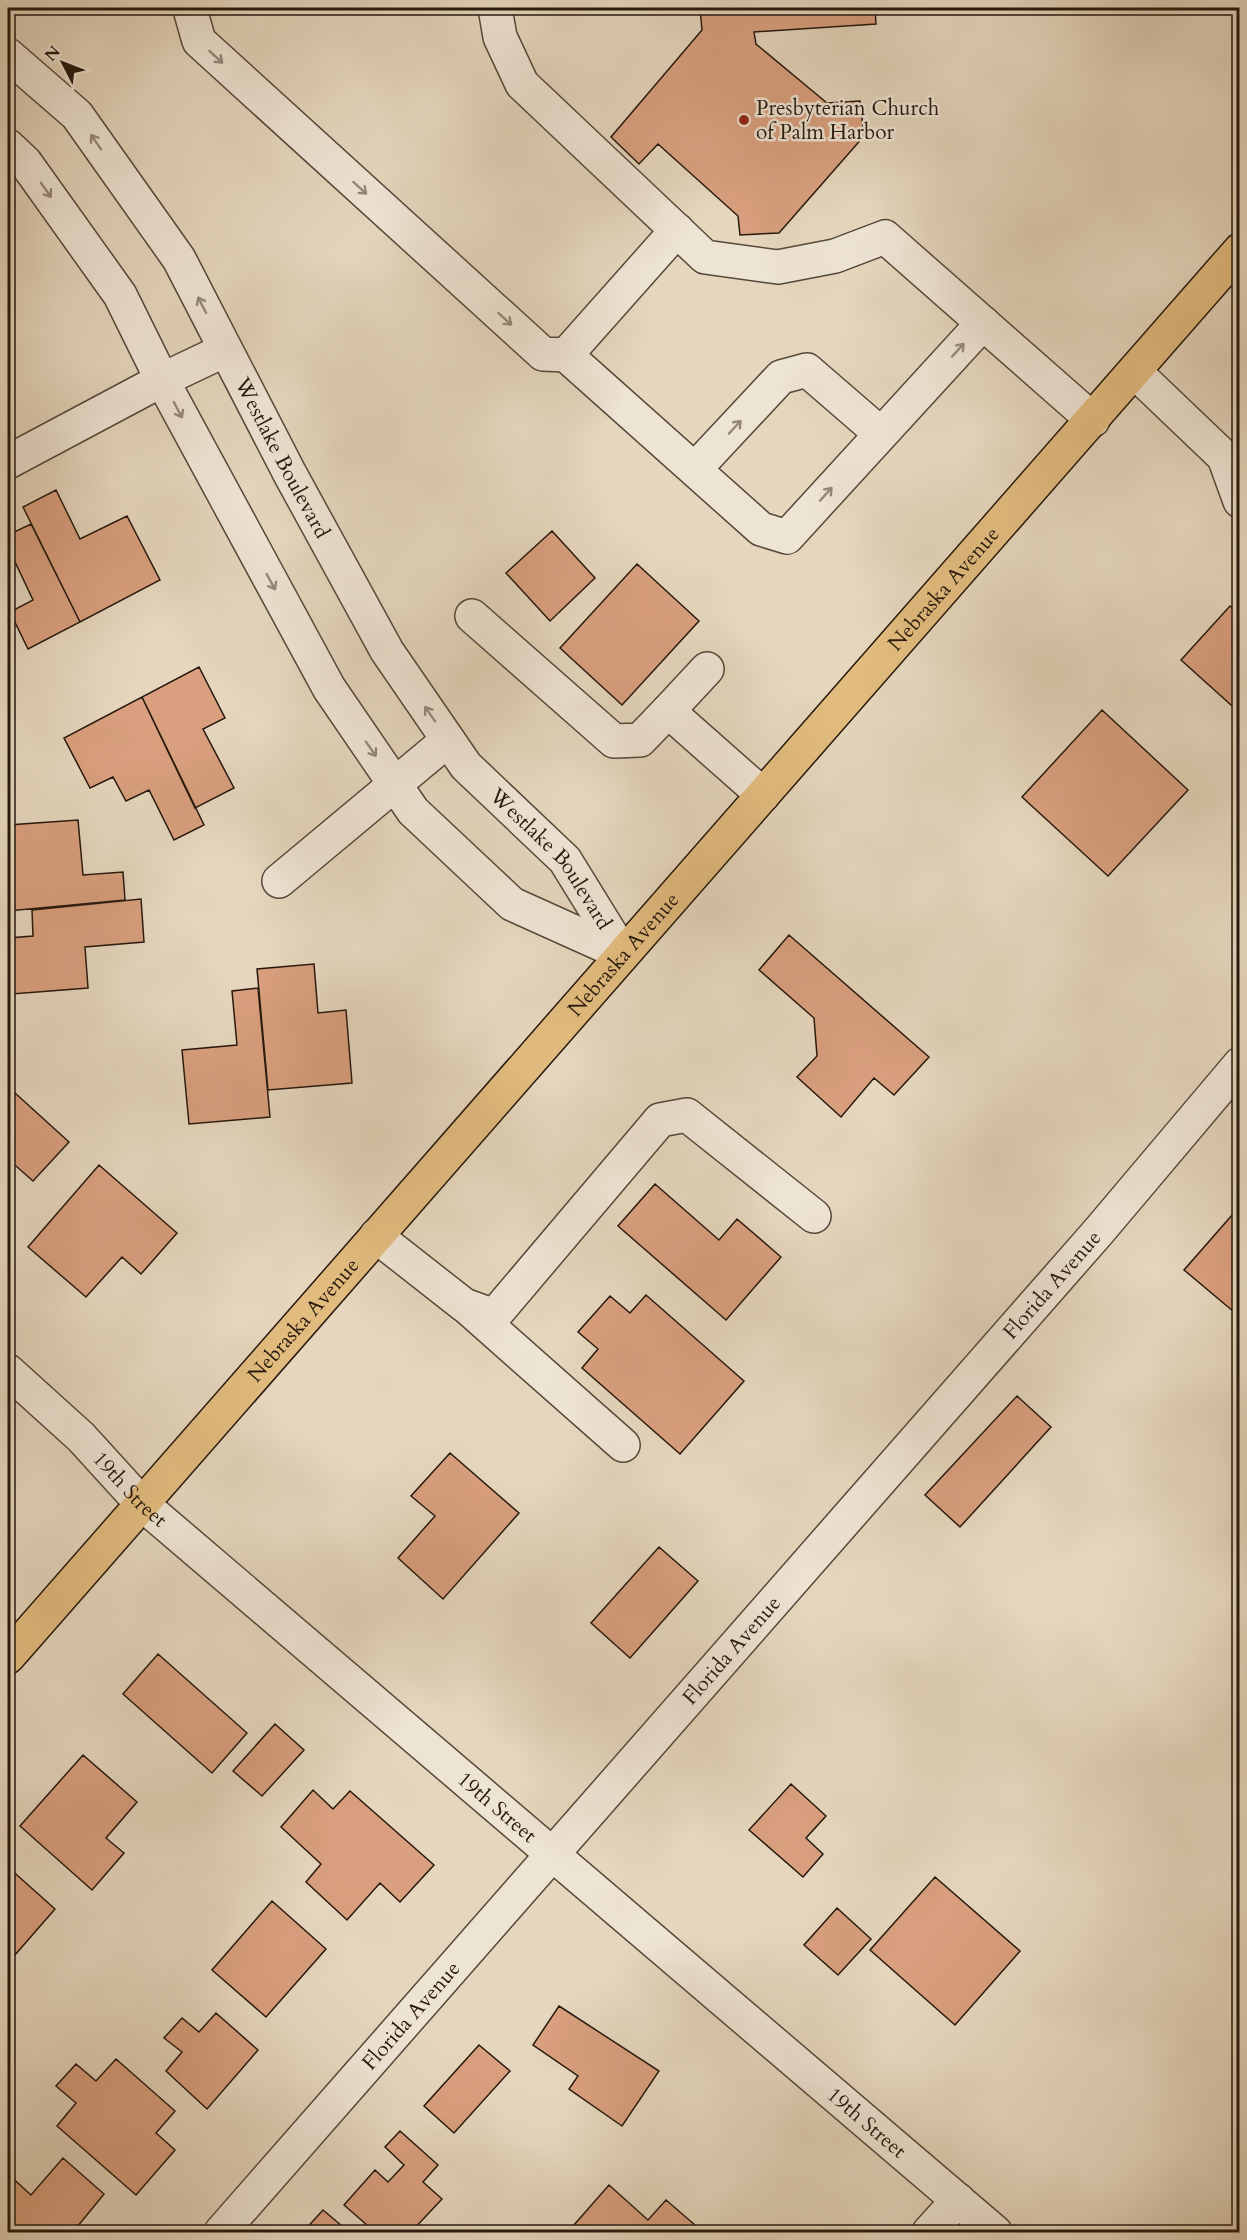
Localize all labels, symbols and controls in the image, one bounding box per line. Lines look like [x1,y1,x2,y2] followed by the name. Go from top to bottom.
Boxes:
[33,33,93,93] north arrow
[40,41,65,66] text: N
[208,50,223,64] one-way arrow
[756,94,940,147] place label: Presbyterian Church of Palm Harbor
[737,113,751,127] marker: Presbyterian Church of Palm Harbor
[90,135,102,151] one-way arrow
[39,181,52,197] one-way arrow
[353,181,368,195] one-way arrow
[196,297,207,315] one-way arrow
[497,312,512,326] one-way arrow
[951,343,965,358] one-way arrow
[227,372,336,544] street label: Westlake Boulevard
[173,401,184,419] one-way arrow
[728,419,742,434] one-way arrow
[819,487,833,502] one-way arrow
[881,521,1006,657] street label: Nebraska Avenue
[265,573,277,590] one-way arrow
[424,706,436,722] one-way arrow
[365,740,377,757] one-way arrow
[482,781,619,935] street label: Westlake Boulevard
[561,886,686,1023] street label: Nebraska Avenue
[996,1224,1108,1346] street label: Florida Avenue
[241,1252,366,1389] street label: Nebraska Avenue
[86,1445,173,1534] street label: 19th Street
[676,1590,788,1711] street label: Florida Avenue
[451,1765,543,1850] street label: 19th Street
[355,1955,467,2077] street label: Florida Avenue
[821,2081,913,2165] street label: 19th Street

